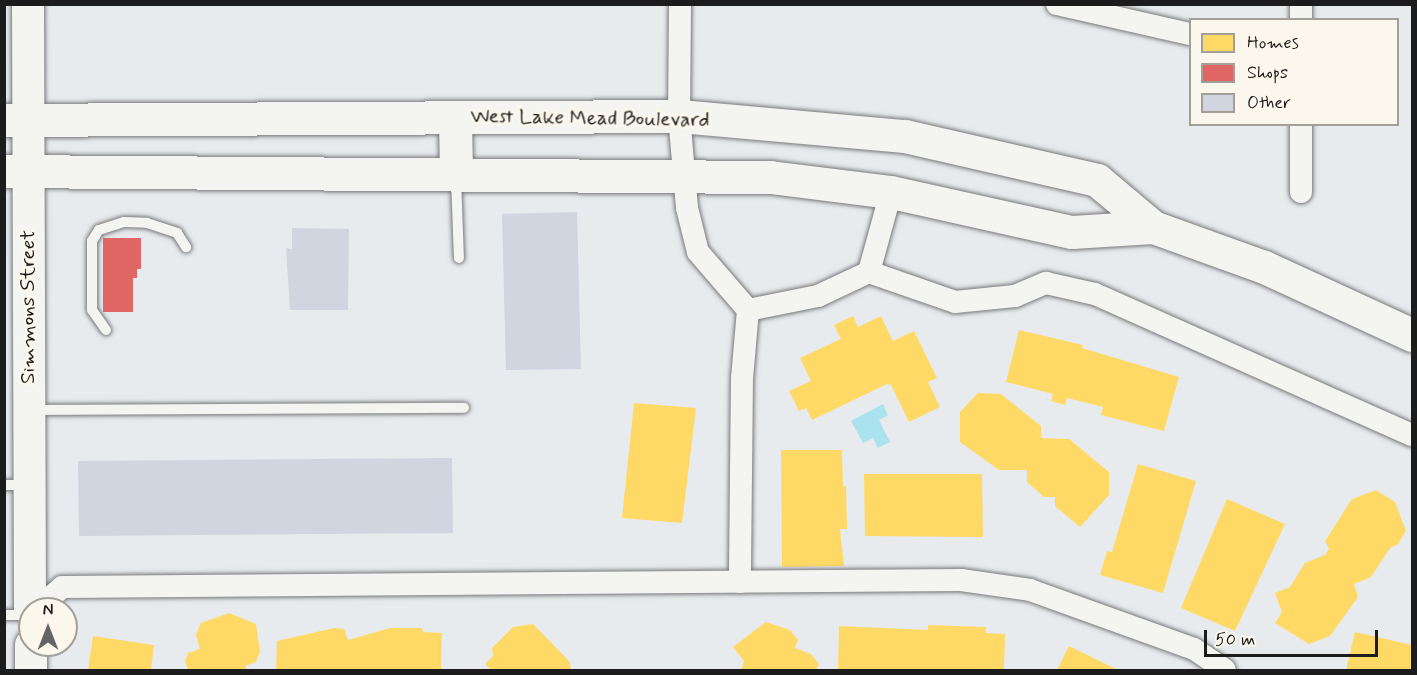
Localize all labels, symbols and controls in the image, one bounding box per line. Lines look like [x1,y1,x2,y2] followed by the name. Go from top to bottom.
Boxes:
[1189,18,1399,126] legend
[1247,31,1299,55] text: Homes
[1247,61,1288,85] text: Shops
[1247,91,1291,115] text: Other
[471,103,709,133] street label: West Lake Mead Boulevard
[15,230,41,384] street label: Simmons Street
[18,597,78,657] north arrow
[43,600,53,621] text: N
[1207,618,1381,656] scale bar
[1215,628,1255,652] text: 50 m

